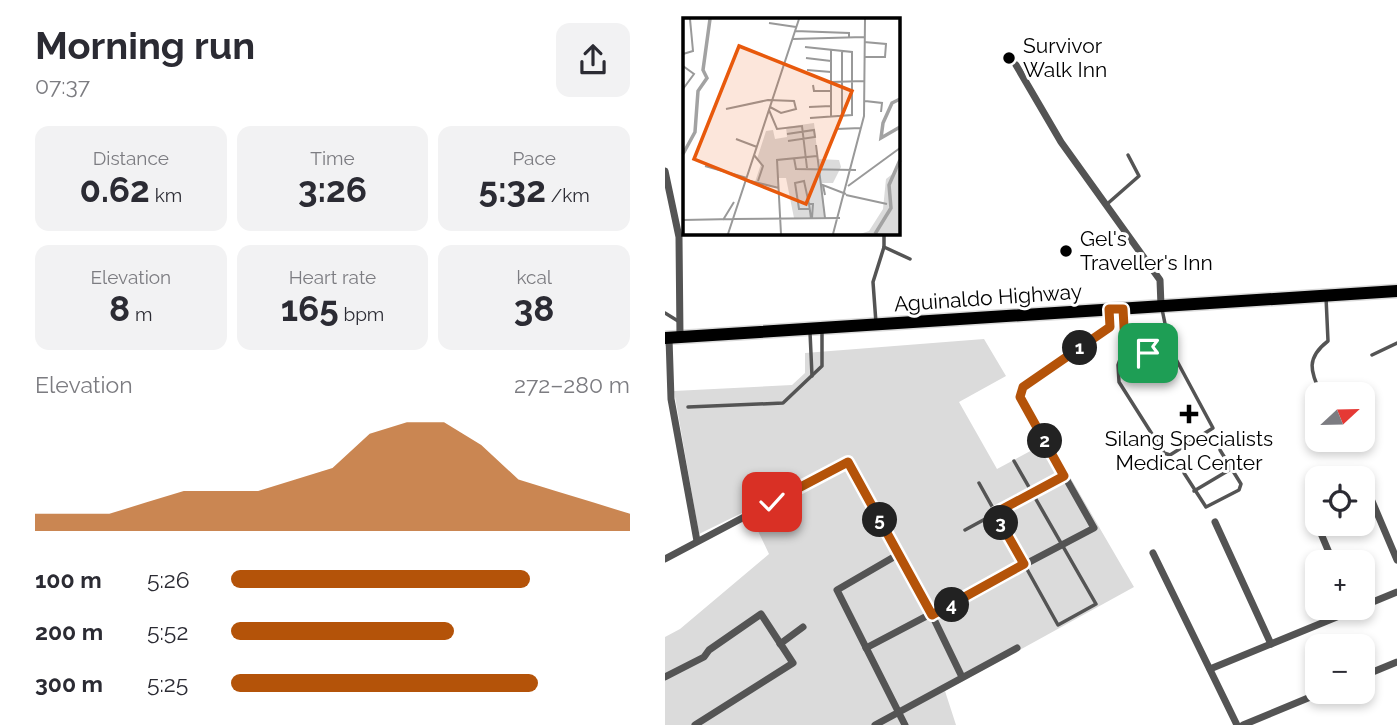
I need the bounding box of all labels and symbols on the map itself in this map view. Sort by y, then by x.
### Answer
inset map [683,18,899,234]
place label: Survivor Walk Inn [1023,33,1107,82]
marker: Survivor Walk Inn [1001,50,1017,66]
place label: Gel's Traveller's Inn [1080,226,1213,275]
marker: Gel's Traveller's Inn [1058,243,1074,259]
street label: Aguinaldo Highway [893,278,1083,317]
pin [1118,323,1178,383]
pin: 1 [1063,330,1097,366]
north arrow [1305,382,1375,452]
marker: Silang Specialists Medical Center [1179,404,1199,424]
pin: 2 [1027,424,1063,458]
place label: Silang Specialists Medical Center [1105,426,1273,475]
pin [742,472,802,532]
pin: 5 [863,503,897,538]
pin: 3 [983,505,1019,540]
pin: 4 [935,588,969,622]

